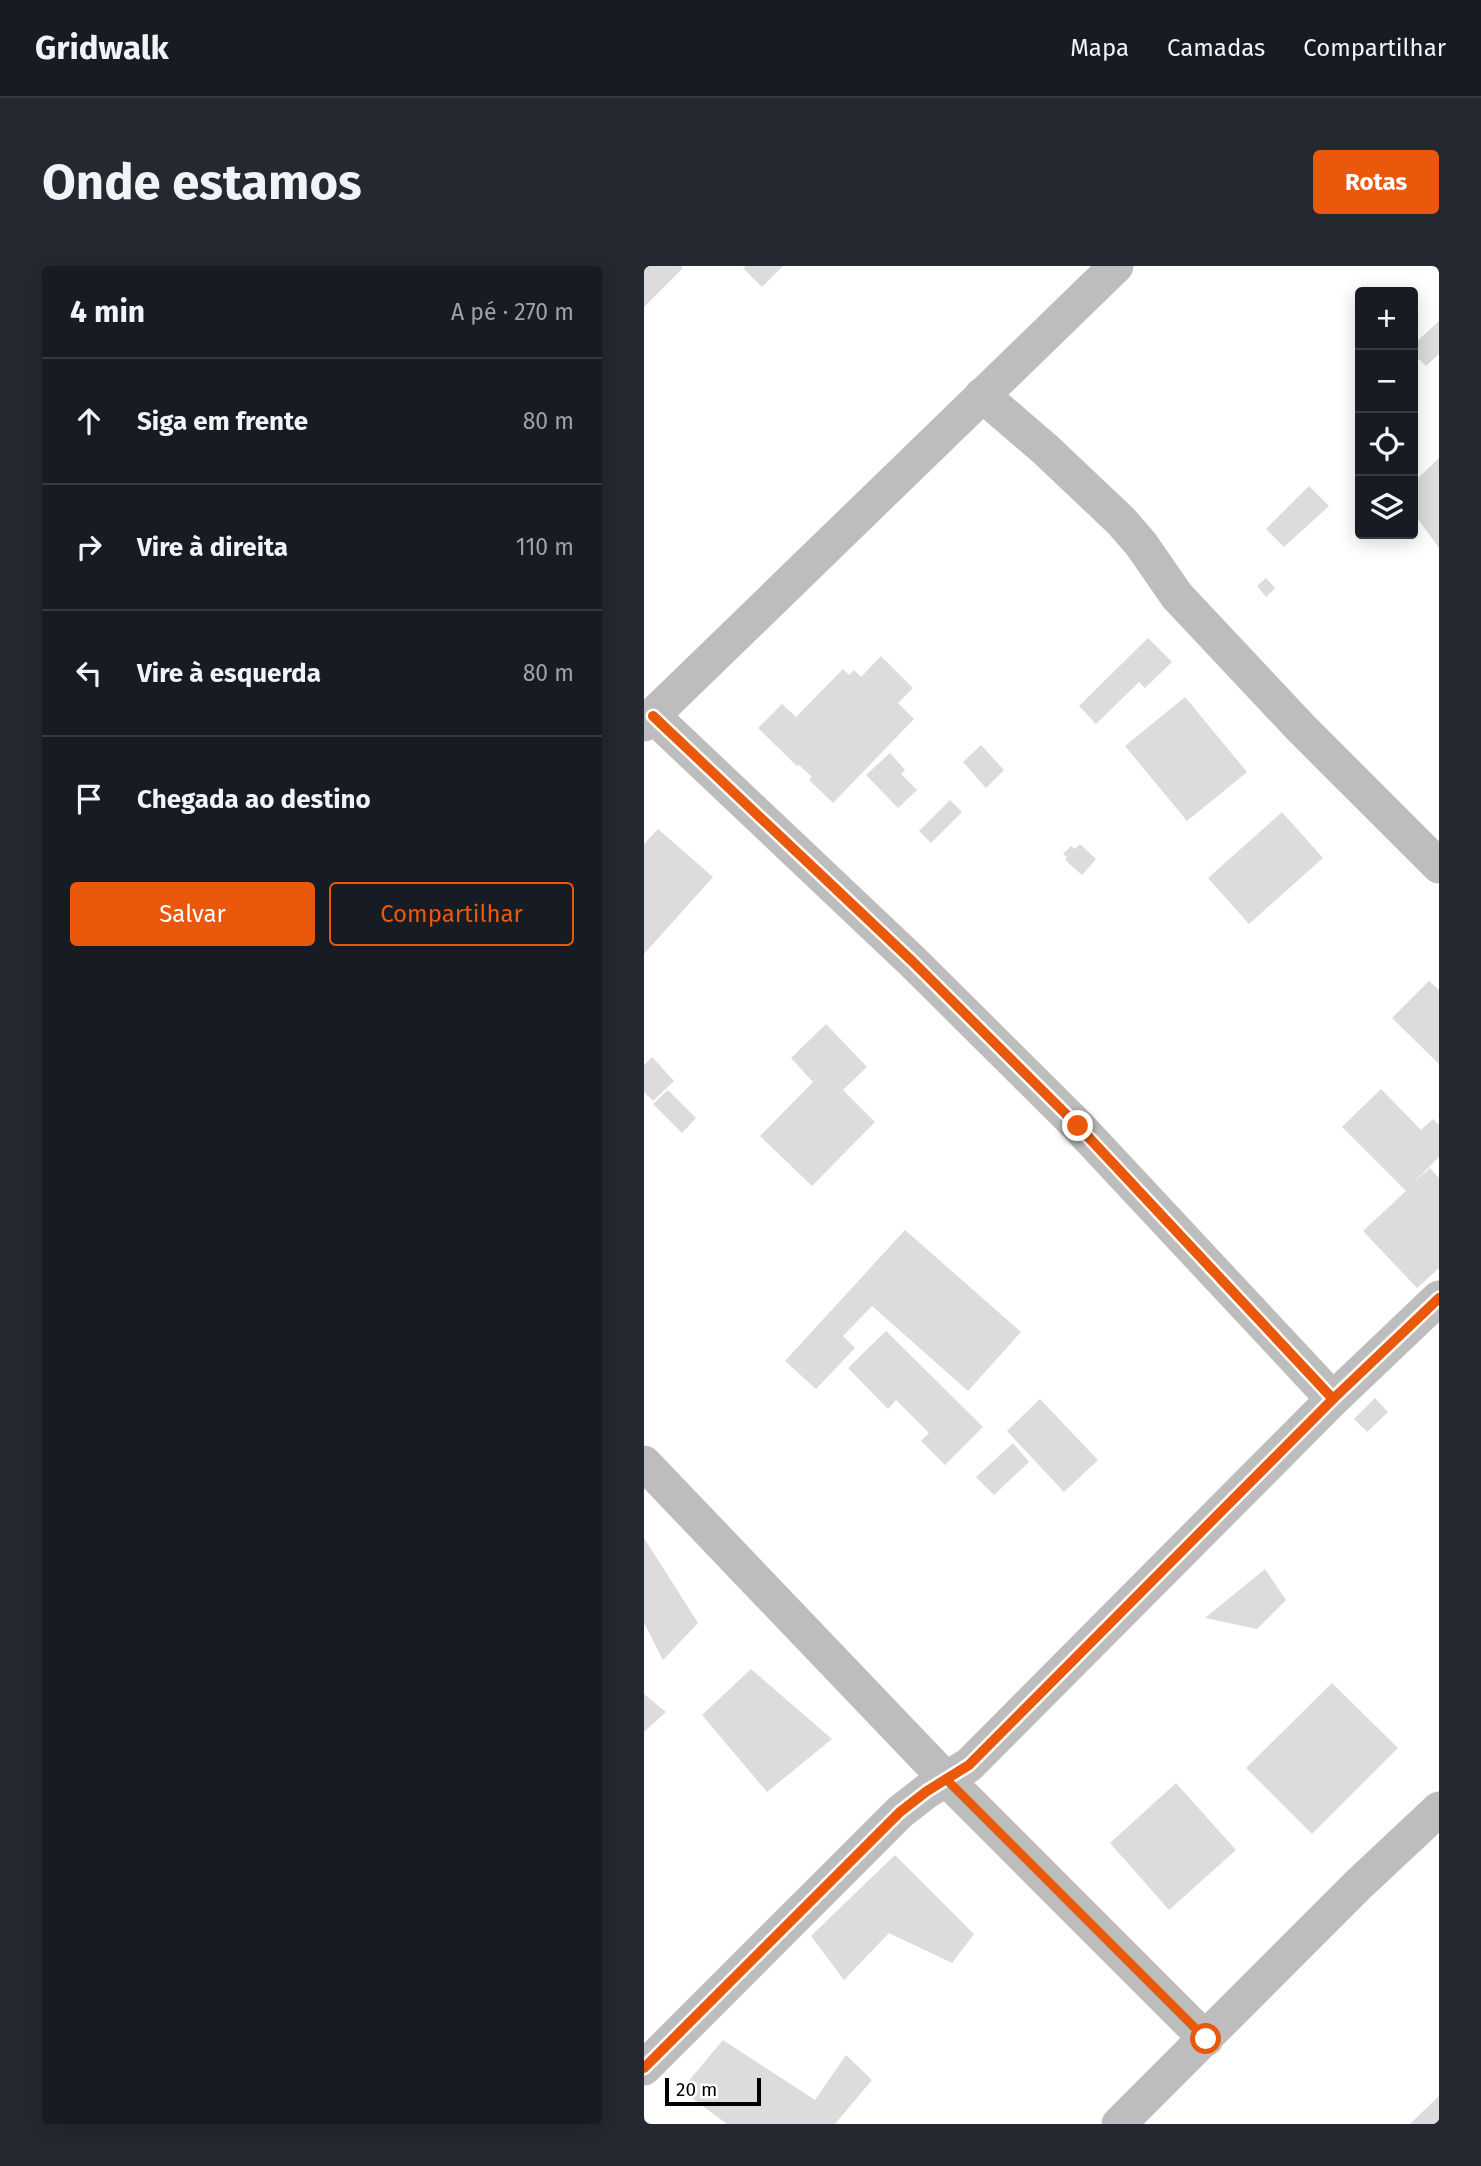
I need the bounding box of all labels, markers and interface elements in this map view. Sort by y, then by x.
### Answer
text: Gridwalk [35,28,169,68]
text: Mapa [1070,34,1129,62]
text: Camadas [1167,34,1265,62]
text: Compartilhar [1303,34,1446,62]
button: Rotas [1313,150,1439,214]
text: Onde estamos [42,153,362,212]
map controls [1355,287,1418,539]
button: + [1355,287,1418,350]
text: 4 min [70,294,145,330]
text: A pé · 270 m [451,298,574,326]
button: − [1355,350,1418,413]
icon: ahead [70,402,108,440]
text: Siga em frente [137,406,308,437]
text: 80 m [523,407,574,435]
button: locate [1355,413,1418,476]
button: layers [1355,476,1418,539]
icon: right [70,528,108,566]
text: Vire à direita [137,532,288,563]
text: 110 m [516,533,574,561]
icon: left [70,654,108,692]
text: Vire à esquerda [137,658,321,689]
text: 80 m [523,659,574,687]
icon: arrive [70,780,108,818]
text: Chegada ao destino [137,784,371,815]
button: Salvar [70,882,315,946]
button: Compartilhar [329,882,574,946]
route end [1062,1110,1093,1141]
route start [1190,2023,1221,2054]
scale bar [665,2075,761,2107]
text: 20 m [676,2078,717,2101]

